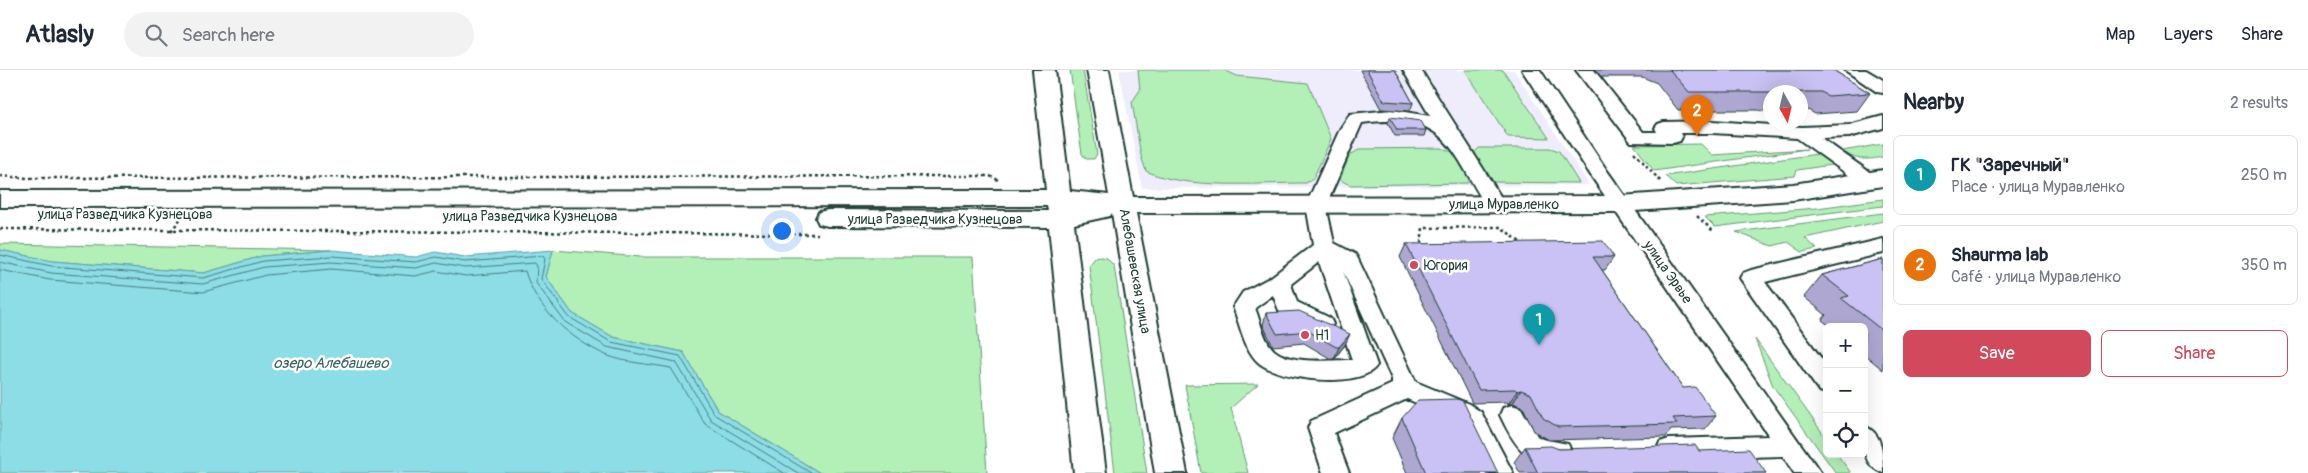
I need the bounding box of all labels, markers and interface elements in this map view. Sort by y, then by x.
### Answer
search box [124,12,474,57]
text: Atlasly [25,20,94,49]
icon: search [142,21,170,49]
text: Search here [182,23,275,47]
text: Map [2106,23,2135,46]
text: Layers [2163,23,2213,46]
text: Share [2241,23,2283,46]
north arrow [1763,85,1808,130]
text: Nearby [1903,89,1964,116]
text: 2 results [2230,93,2288,113]
pin: 2 [1681,95,1713,136]
text: ГК "Заречный" [1951,153,2070,177]
text: 1 [1917,165,1923,185]
text: 250 m [2241,165,2287,185]
text: Place · улица Муравленко [1951,177,2125,197]
street label: улица Муравленко [1448,196,1559,213]
street label: улица Разведчика Кузнецова [37,206,212,223]
street label: Алебашевская улица [1116,207,1154,335]
street label: улица Разведчика Кузнецова [442,208,617,225]
street label: улица Разведчика Кузнецова [847,211,1022,228]
your location [769,218,795,244]
street label: улица Эрвье [1639,236,1696,307]
text: Shaurma lab [1951,243,2048,267]
text: 2 [1916,255,1924,275]
text: 350 m [2241,255,2287,275]
place label: Югория [1424,257,1468,274]
marker: Югория [1408,259,1420,271]
text: Café · улица Муравленко [1951,267,2121,287]
pin: 1 [1523,304,1555,345]
map controls [1823,323,1868,458]
button: + [1823,323,1868,368]
place label: Н1 [1315,327,1329,344]
marker: Н1 [1299,329,1311,341]
button: Save [1903,330,2091,377]
button: Share [2101,330,2288,377]
water label: озеро Алебашево [273,354,390,373]
button: − [1823,368,1868,413]
button: locate [1823,413,1868,458]

